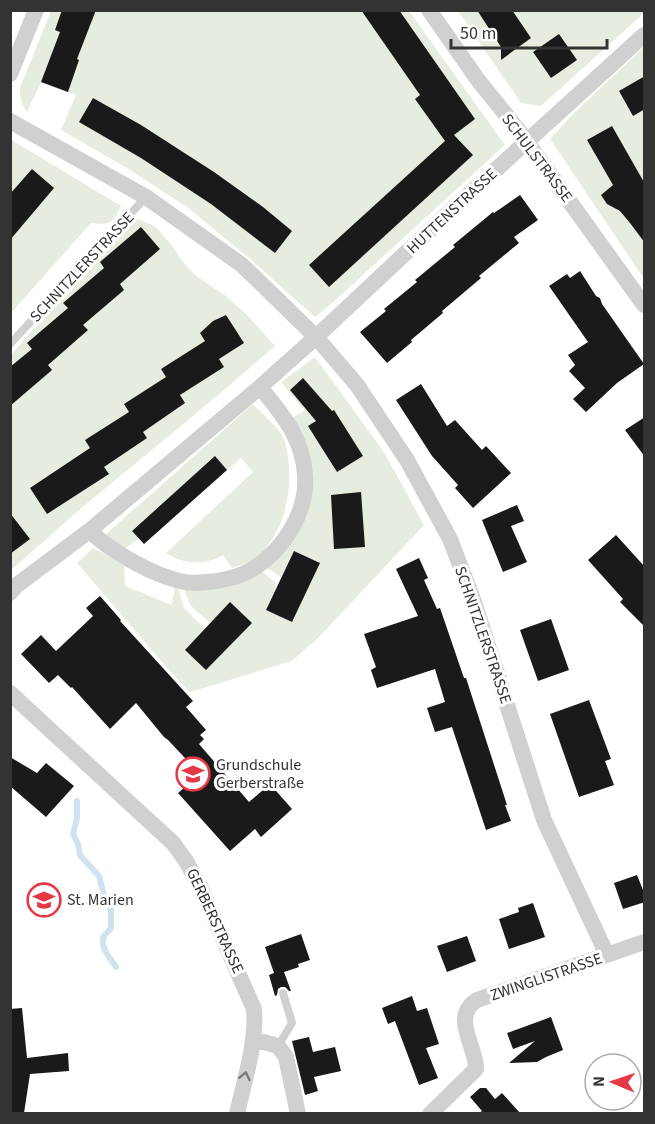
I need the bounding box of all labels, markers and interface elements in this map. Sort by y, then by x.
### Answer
scale bar [451,12,607,50]
text: 50 m [460,21,496,46]
street label: SCHULSTRASSE [496,109,578,207]
street label: HUTTENSTRASSE [402,163,502,259]
street label: SCHNITZLERSTRASSE [25,207,139,327]
street label: SCHNITZLERSTRASSE [449,563,517,707]
place label: Grundschule Gerberstraße [216,754,304,794]
school or university icon: Grundschule Gerberstraße [175,756,211,792]
street label: GERBERSTRASSE [181,865,249,977]
school or university icon: St. Marien [26,882,62,918]
place label: St. Marien [67,889,134,911]
street label: ZWINGLISTRASSE [487,947,605,1007]
north arrow [583,1052,643,1112]
one-way arrow [238,1072,251,1082]
text: N [588,1076,610,1087]

